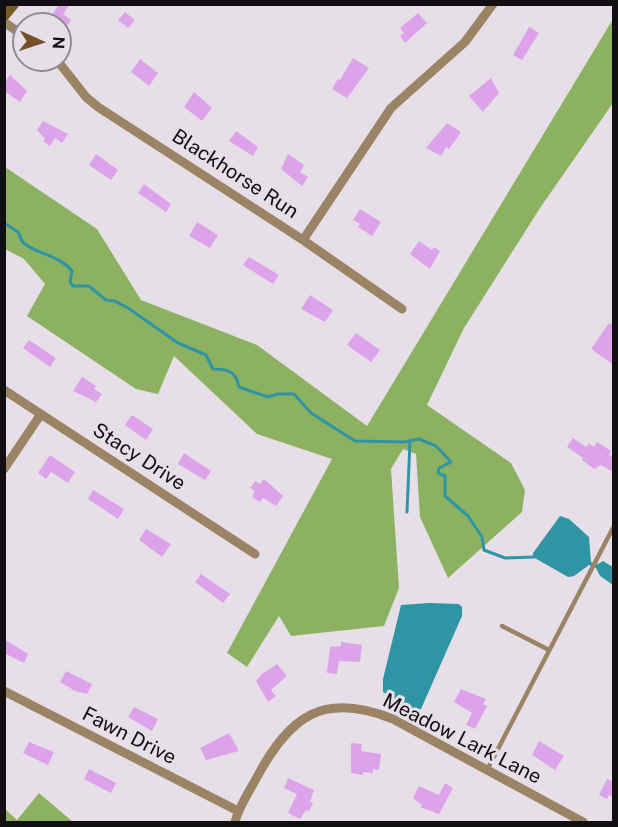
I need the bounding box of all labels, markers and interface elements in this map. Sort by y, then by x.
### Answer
north arrow [12,12,72,72]
text: N [49,36,68,50]
street label: Blackhorse Run [167,124,303,224]
street label: Stacy Drive [88,418,190,496]
street label: Meadow Lark Lane [379,689,545,789]
street label: Fawn Drive [78,702,180,770]

